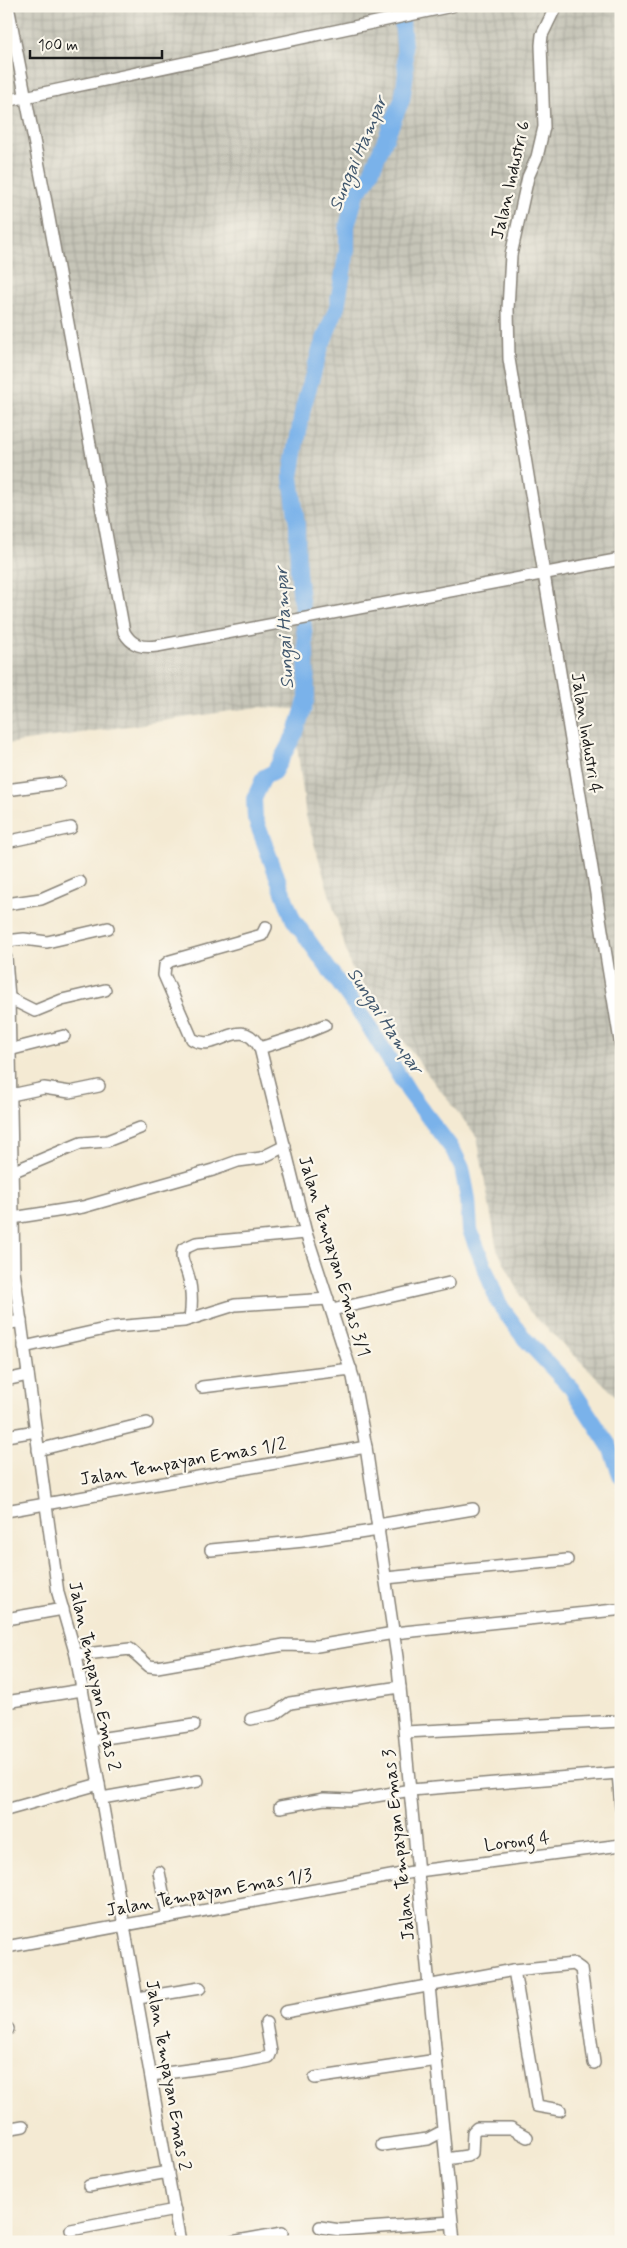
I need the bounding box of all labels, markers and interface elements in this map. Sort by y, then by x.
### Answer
scale bar [30,28,162,60]
text: 100 m [38,36,78,56]
water label: Sungai Hampar [323,90,396,216]
street label: Jalan Industri 6 [486,119,536,242]
water label: Sungai Hampar [269,564,302,690]
street label: Jalan Industri 4 [565,671,607,795]
water label: Sungai Hampar [339,963,430,1082]
street label: Jalan Tempayan Emas 3/1 [292,1153,376,1359]
street label: Jalan Tempayan Emas 1/2 [78,1432,288,1492]
street label: Jalan Tempayan Emas 2 [62,1579,126,1773]
street label: Jalan Tempayan Emas 3 [377,1748,421,1942]
street label: Lorong 4 [483,1826,552,1860]
street label: Jalan Tempayan Emas 1/3 [104,1863,314,1923]
street label: Jalan Tempayan Emas 2 [139,1978,197,2173]

